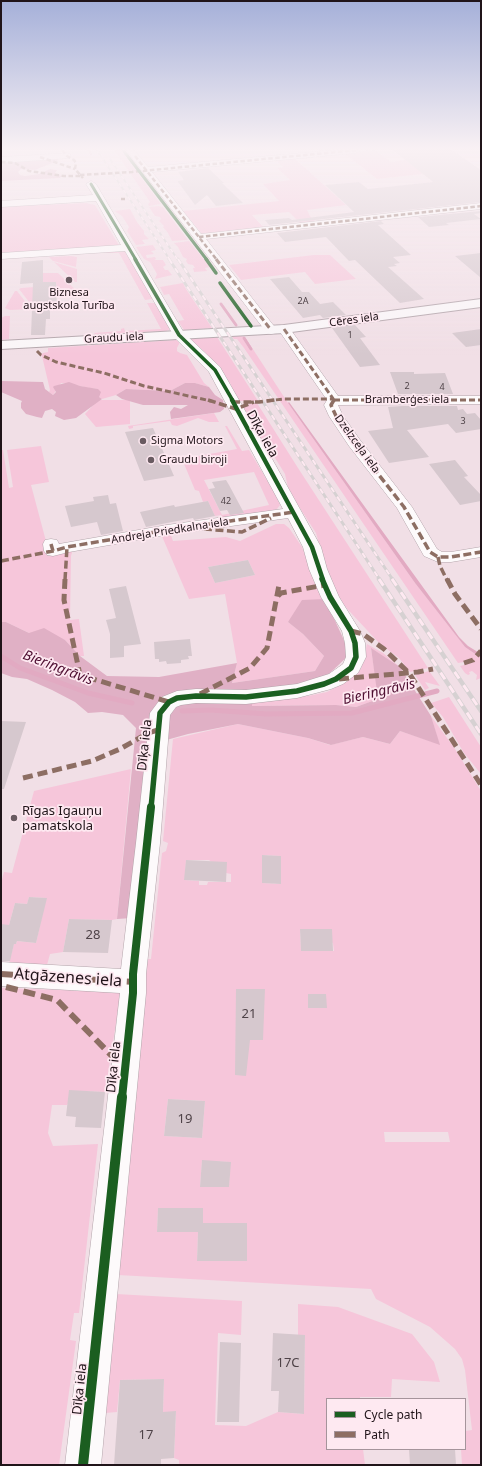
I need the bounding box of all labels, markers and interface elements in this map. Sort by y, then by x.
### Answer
marker: Biznesa augstskola Turība [64,275,74,285]
place label: Biznesa augstskola Turība [23,286,115,312]
house number: 2A [298,296,308,306]
street label: Cēres iela [328,310,380,330]
street label: Graudu iela [84,330,144,346]
house number: 1 [347,330,353,340]
house number: 2 [404,381,410,391]
house number: 4 [439,382,445,392]
street label: Bramberģes iela [365,393,449,407]
street label: Dīķa iela [243,408,281,460]
street label: Dzelzceļa iela [331,412,383,476]
house number: 3 [460,416,466,426]
place label: Sigma Motors [151,434,223,448]
marker: Sigma Motors [138,436,148,446]
place label: Graudu biroji [159,453,227,467]
marker: Graudu biroji [146,455,156,465]
house number: 42 [221,496,231,506]
street label: Andreja Priedkalna iela [110,515,230,547]
water label: Bieriņgrāvis [21,647,95,689]
water label: Bieriņgrāvis [341,676,417,708]
street label: Dīķa iela [135,718,155,772]
place label: Rīgas Igauņu pamatskola [22,803,102,834]
marker: Rīgas Igauņu pamatskola [9,813,19,823]
house number: 28 [86,927,100,943]
street label: Atgāzenes iela [13,965,123,991]
house number: 21 [242,1006,256,1022]
street label: Dīķa iela [104,1040,124,1094]
house number: 19 [178,1111,192,1127]
house number: 17C [276,1355,300,1371]
street label: Dīķa iela [70,1362,90,1416]
legend [326,1398,466,1450]
text: Cycle path [364,1406,422,1423]
text: Path [364,1426,390,1443]
house number: 17 [139,1427,153,1443]

